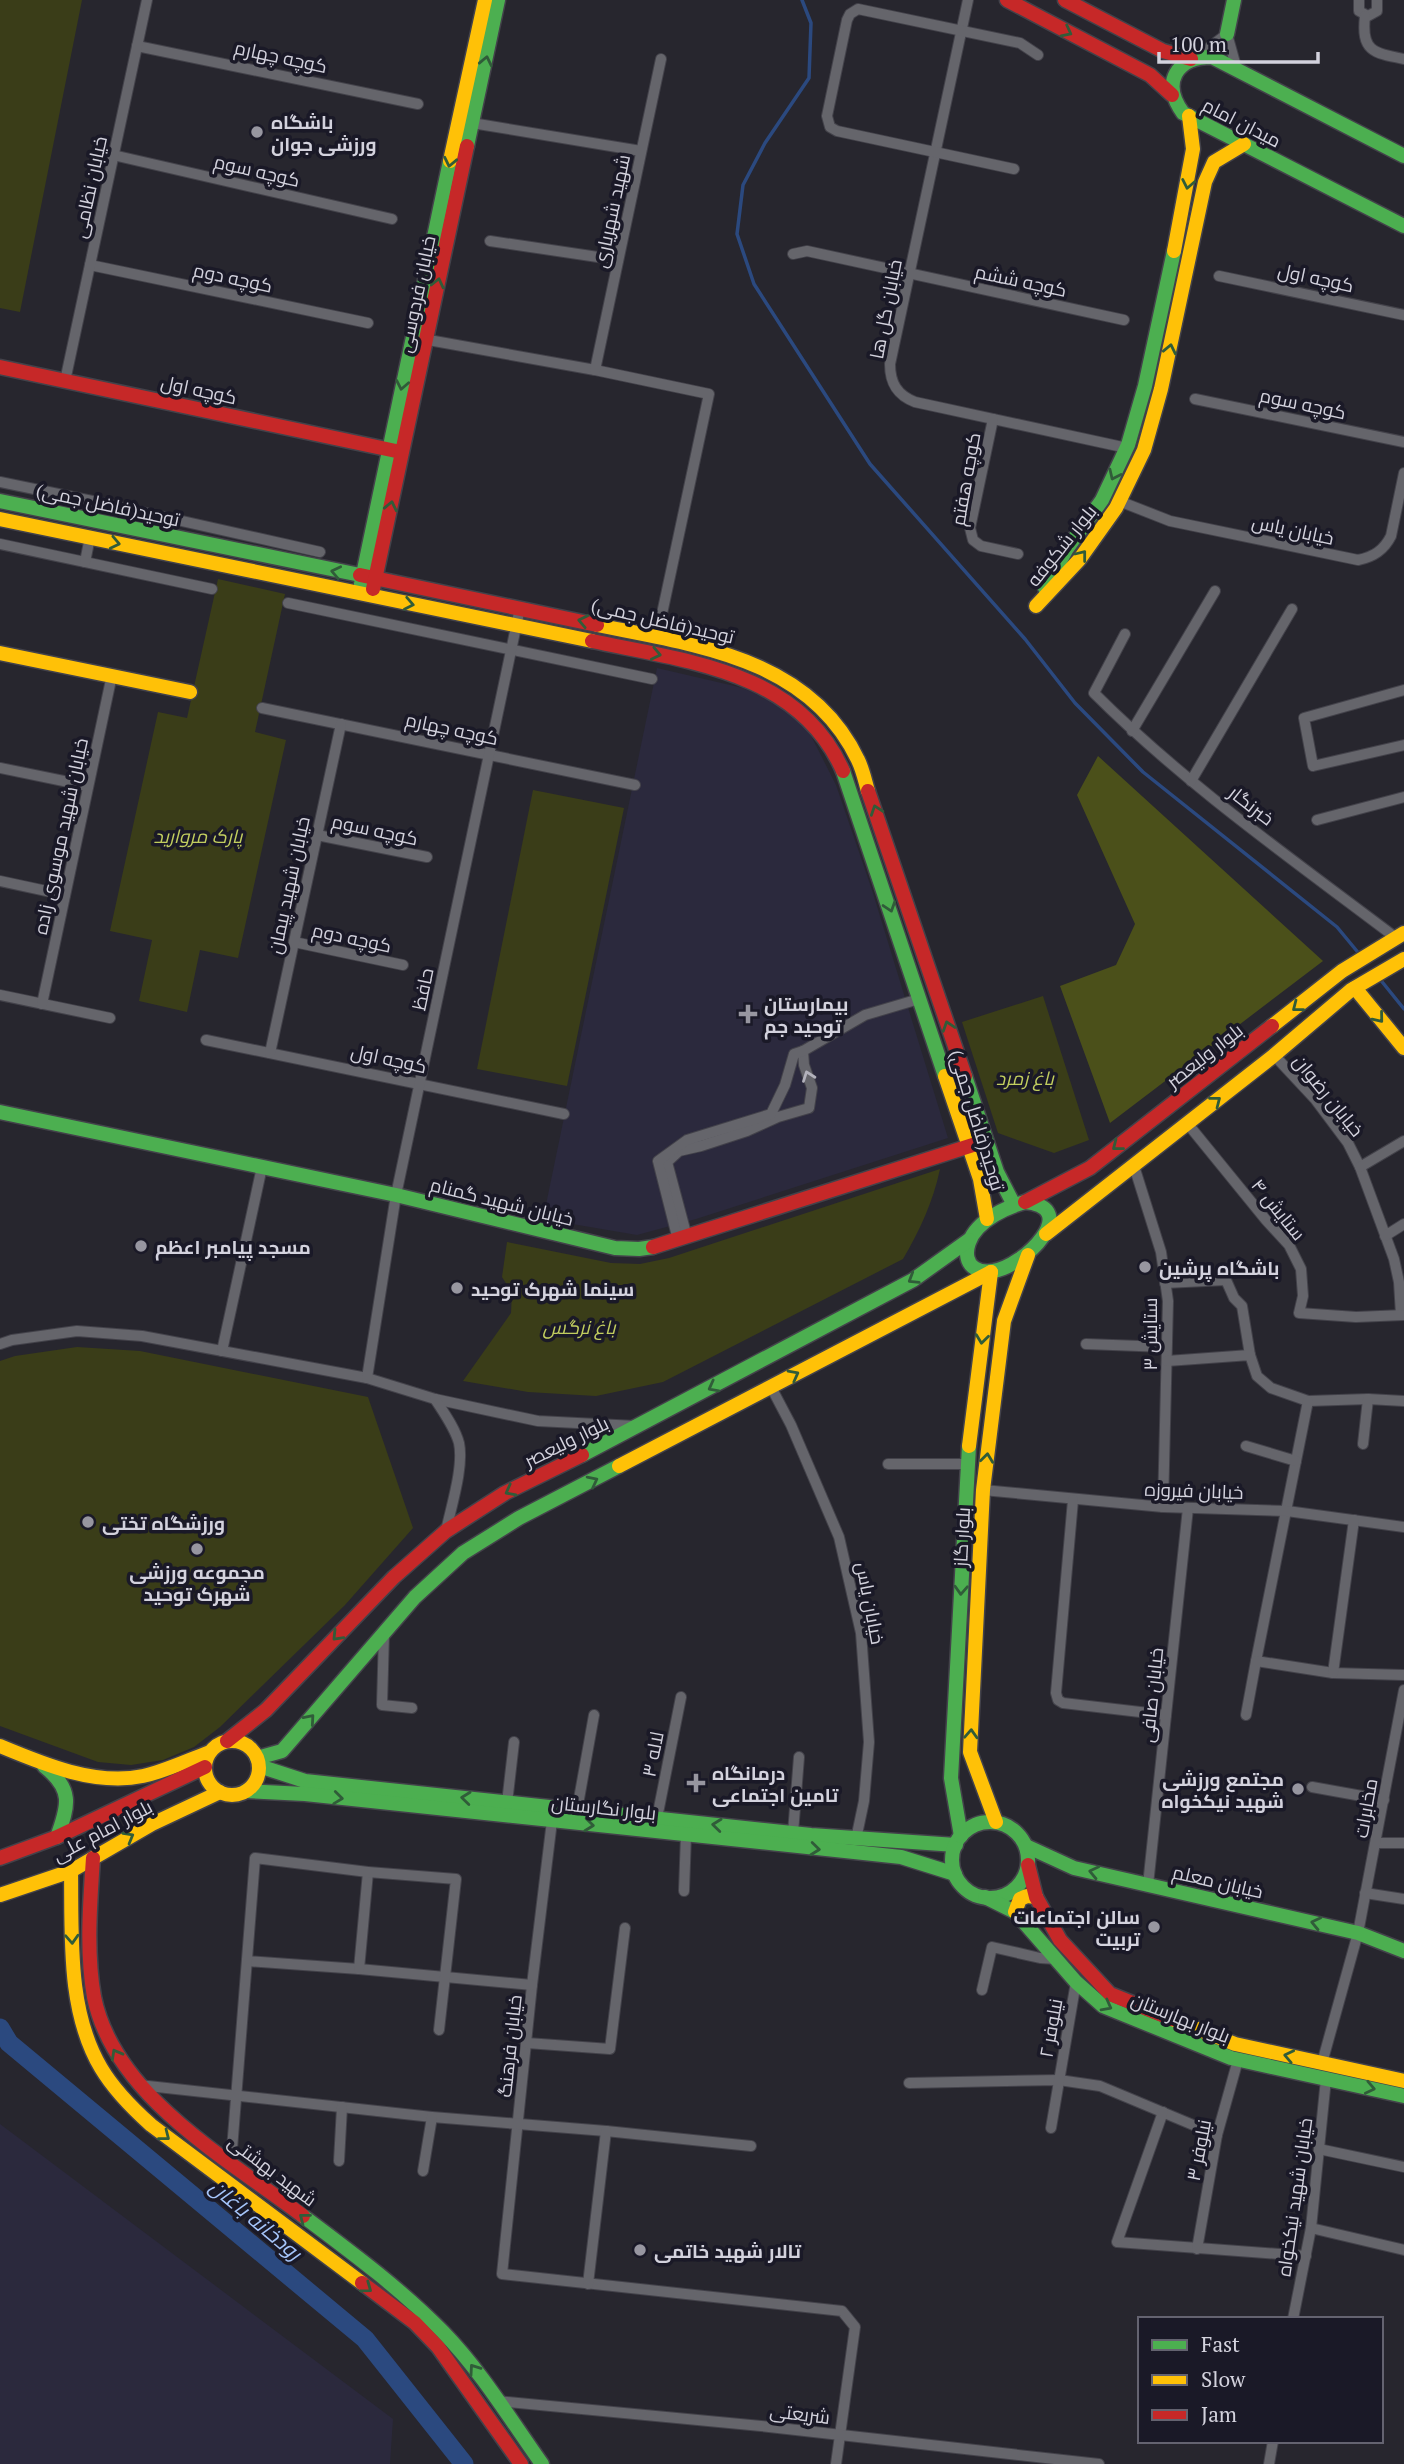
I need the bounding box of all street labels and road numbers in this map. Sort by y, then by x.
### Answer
street label: کوچه چهارم [232,34,330,80]
street label: میدان امام [1197,92,1286,154]
street label: خیابان نظامی [66,134,112,240]
street label: کوچه سوم [211,148,302,194]
street label: شهید شهریاری [587,152,635,270]
street label: خیابان فردوسی [391,233,441,355]
street label: کوچه دوم [191,256,275,300]
street label: خیابان گل ها [863,257,907,361]
street label: کوچه اول [1275,257,1356,298]
street label: کوچه ششم [972,258,1069,304]
street label: کوچه اول [158,369,239,410]
street label: کوچه سوم [1257,382,1348,426]
street label: کوچه هفتم [944,430,987,528]
street label: توحید(فاضل جمی) [34,477,182,531]
street label: بلوار شکوفه [1020,499,1102,591]
street label: خیابان یاس [1250,508,1336,550]
street label: توحید(فاضل جمی) [589,591,737,649]
street label: کوچه چهارم [403,706,501,752]
street label: خیابان شهید موسوی زاده [27,735,93,937]
street label: خبرنگار [1223,779,1280,831]
street label: کوچه سوم [329,808,420,852]
street label: خیابان شهید پیمان [261,814,316,956]
street label: کوچه دوم [310,916,394,960]
street label: حافظ [405,965,439,1013]
street label: بلوار ولیعصر [1160,1017,1248,1094]
street label: کوچه اول [348,1038,429,1079]
street label: توحید(فاضل جمی) [945,1046,1011,1194]
street label: خیابان رضوان [1288,1049,1370,1141]
street label: خیابان شهید گمنام [427,1171,576,1233]
street label: ستایش ۴ [1246,1173,1312,1245]
street label: ستایش ۳ [1137,1297,1162,1371]
street label: بلوار ولیعصر [519,1410,612,1473]
street label: خیابان فیروزه [1144,1476,1244,1504]
street label: بلوار گاز [947,1506,975,1569]
street label: خیابان یاس [851,1560,891,1646]
street label: خیابان صافی [1134,1646,1168,1744]
street label: لاله ۳ [635,1729,669,1779]
street label: مخابرات [1347,1776,1383,1840]
street label: بلوار نگارستان [550,1789,658,1825]
street label: بلوار امام علی [48,1793,157,1869]
street label: خیابان معلم [1170,1858,1266,1906]
street label: بلوار بهارستان [1128,1986,1234,2048]
street label: خیابان فرهنگ [491,1993,527,2099]
street label: نیلوفر ۲ [1033,1997,1067,2059]
street label: خیابان شهید نیکخواه [1270,2116,1318,2278]
street label: نیلوفر ۳ [1180,2117,1216,2183]
street label: شهید بهشتی [224,2128,322,2212]
street label: شریعتی [768,2397,832,2429]

